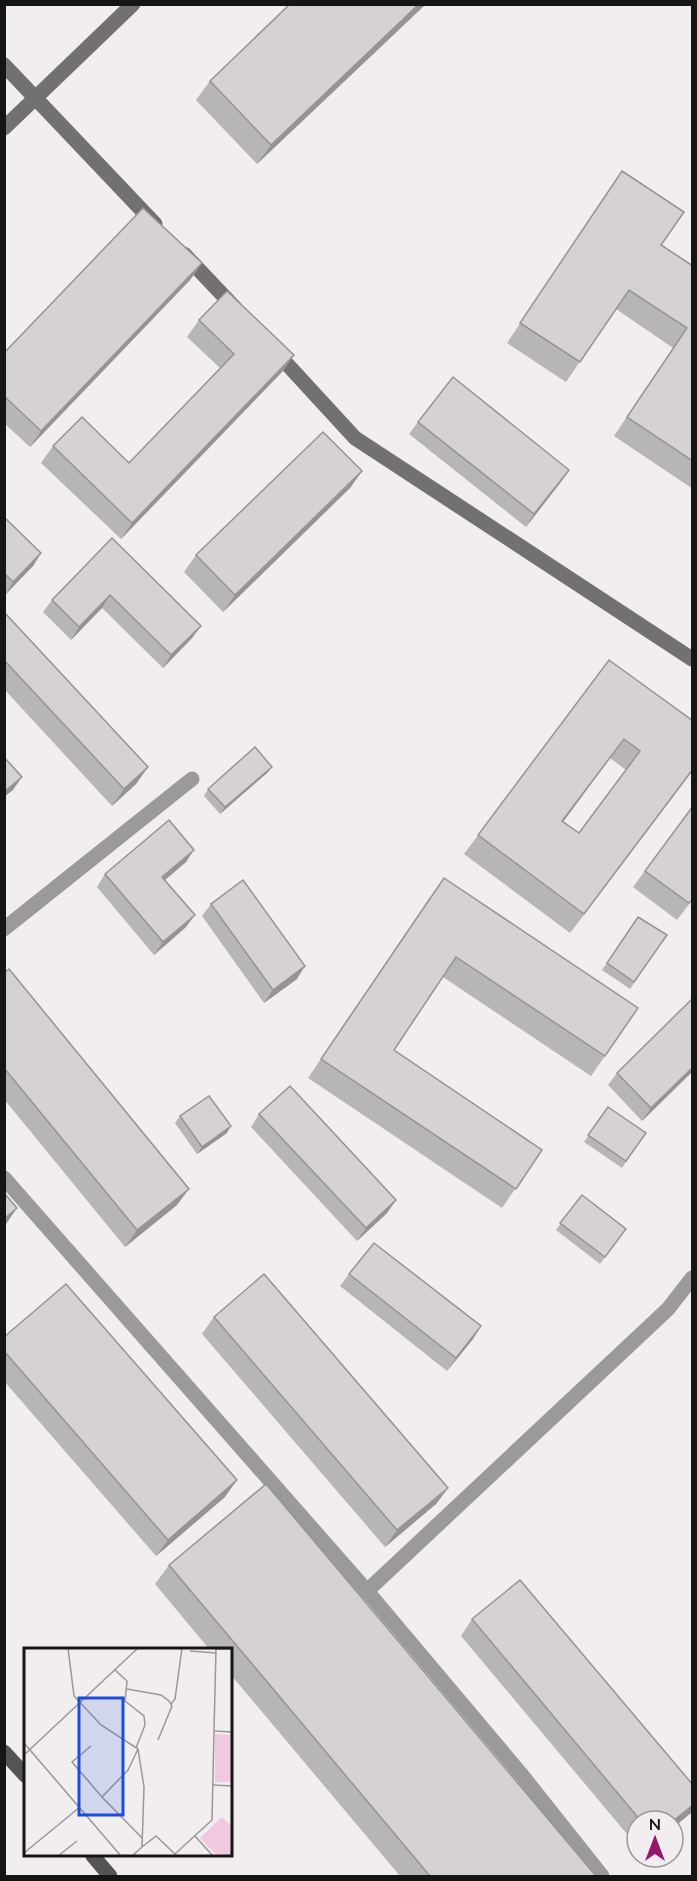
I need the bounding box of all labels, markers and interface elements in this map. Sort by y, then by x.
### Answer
inset map [24,1648,232,1857]
north arrow [625,1809,685,1869]
text: N [649,1814,661,1833]

